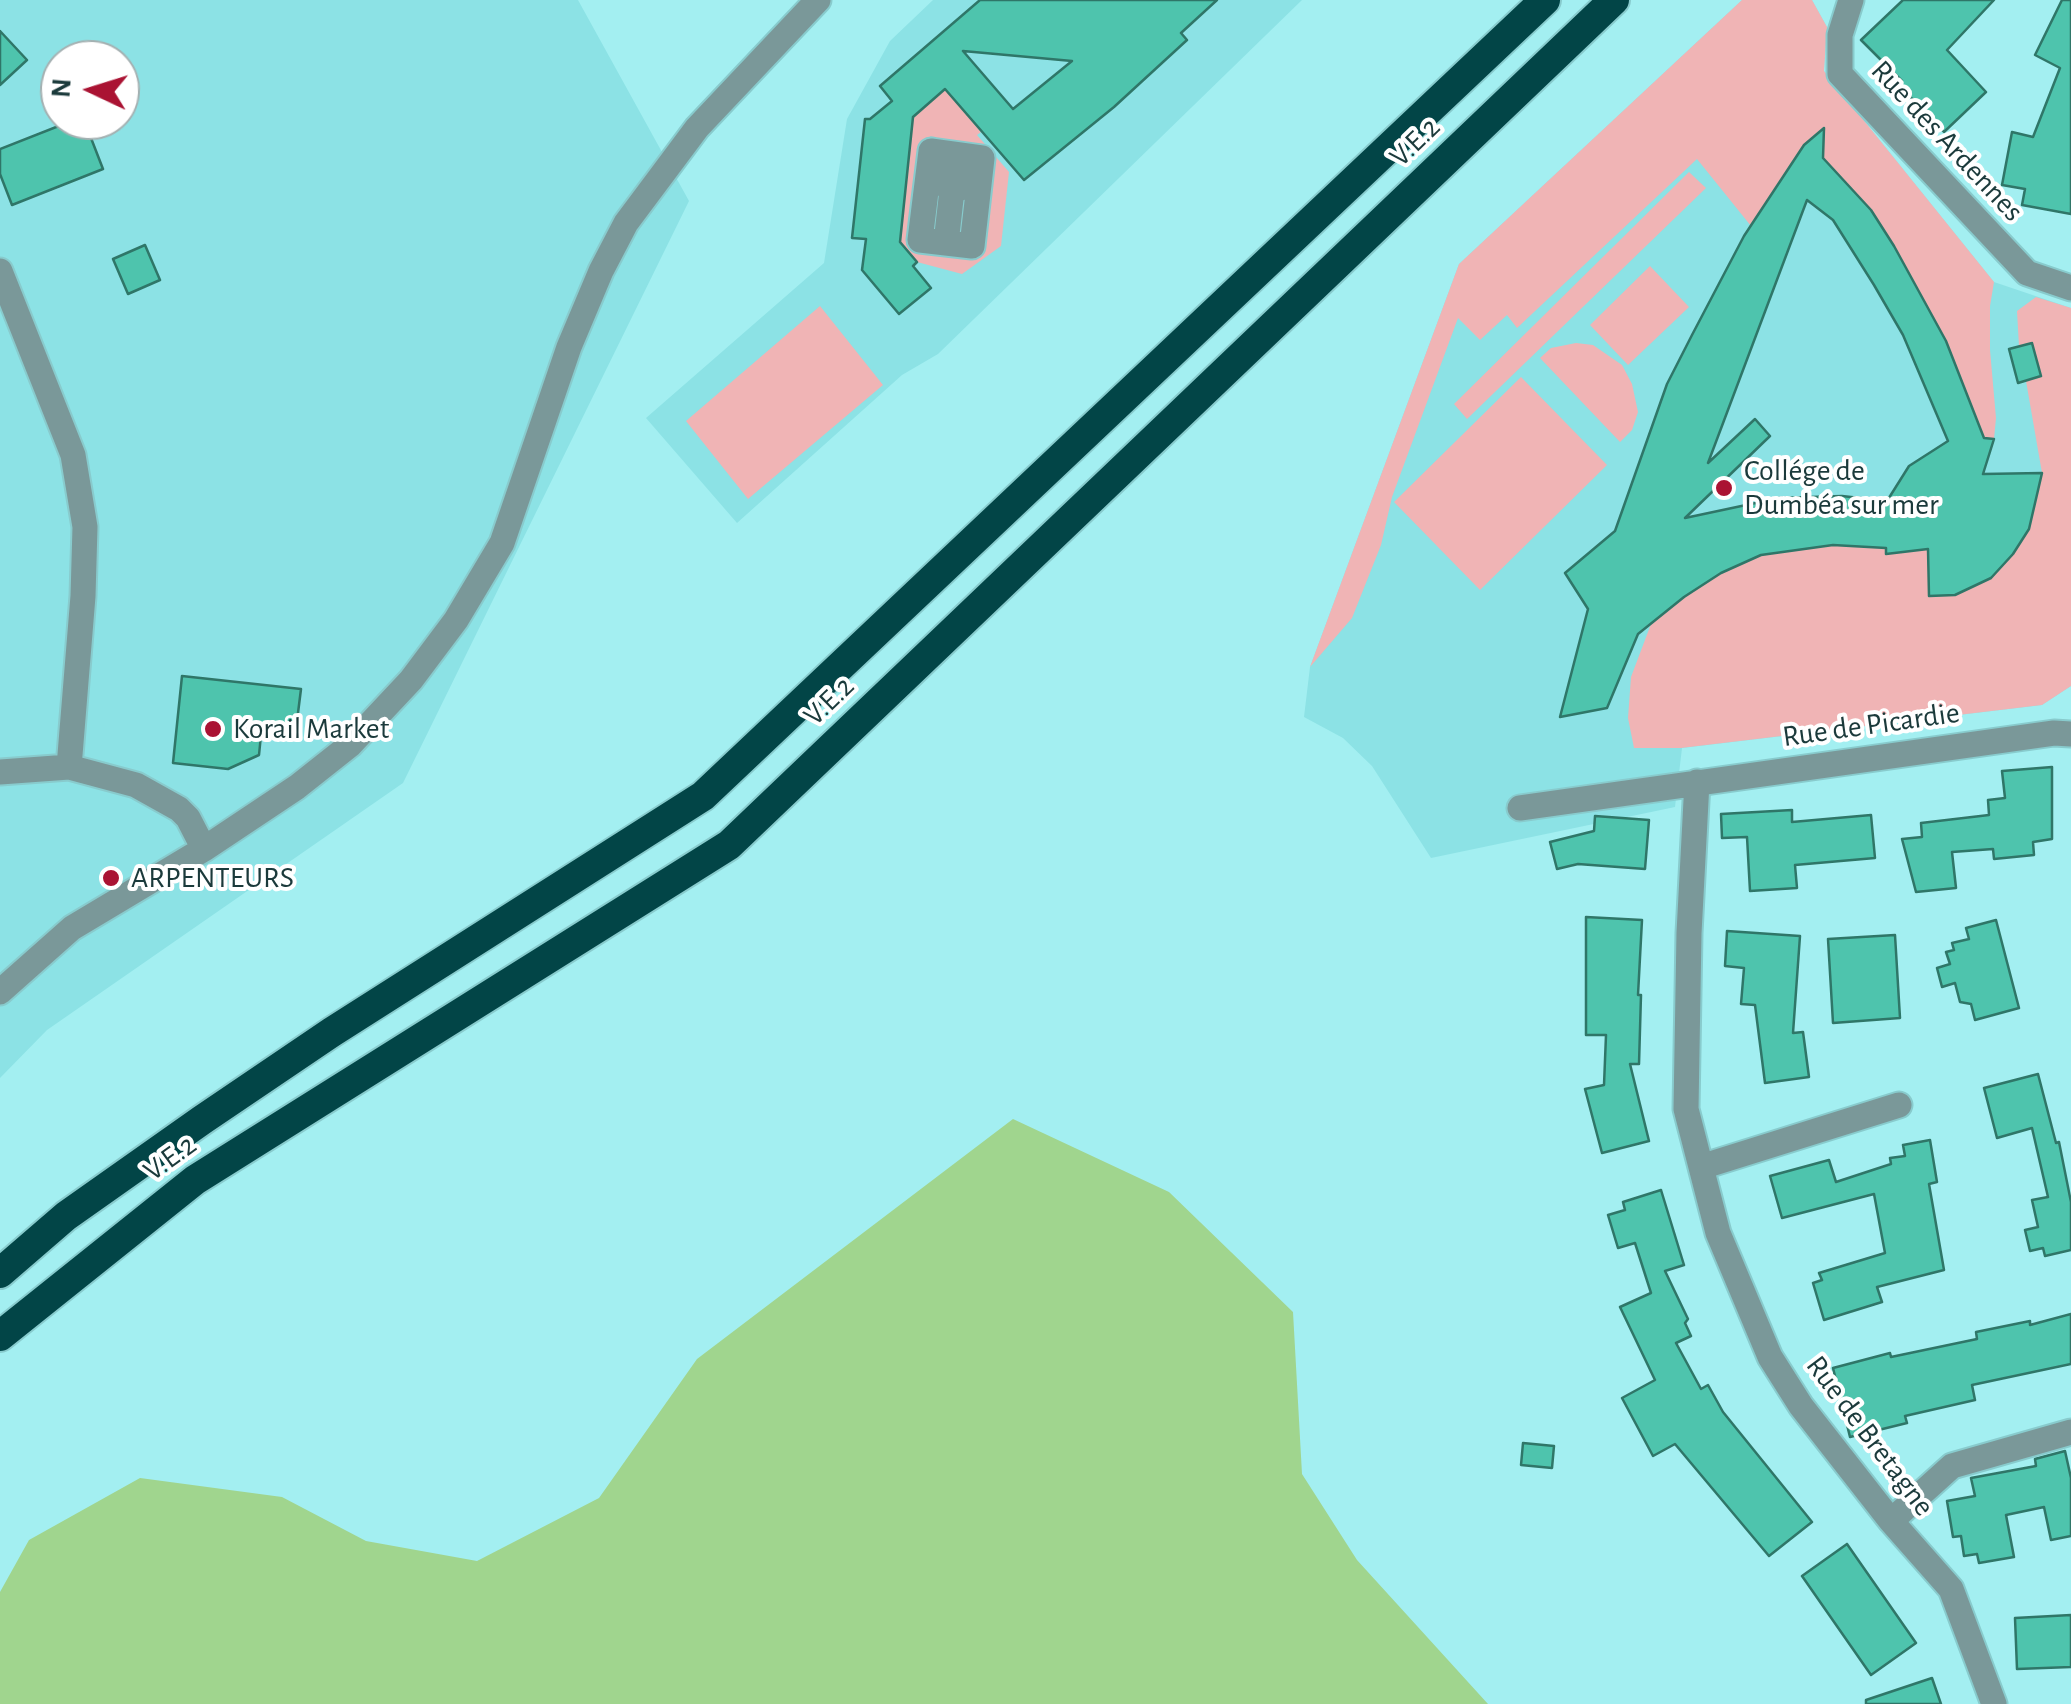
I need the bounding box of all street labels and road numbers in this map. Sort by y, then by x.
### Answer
street label: Rue des Ardennes [1863,53,2031,229]
street label: V.E.2 [1382,110,1448,174]
street label: V.E.2 [796,669,862,733]
street label: Rue de Picardie [1780,695,1962,755]
street label: V.E.2 [137,1127,203,1189]
street label: Rue de Bretagne [1798,1349,1942,1523]

